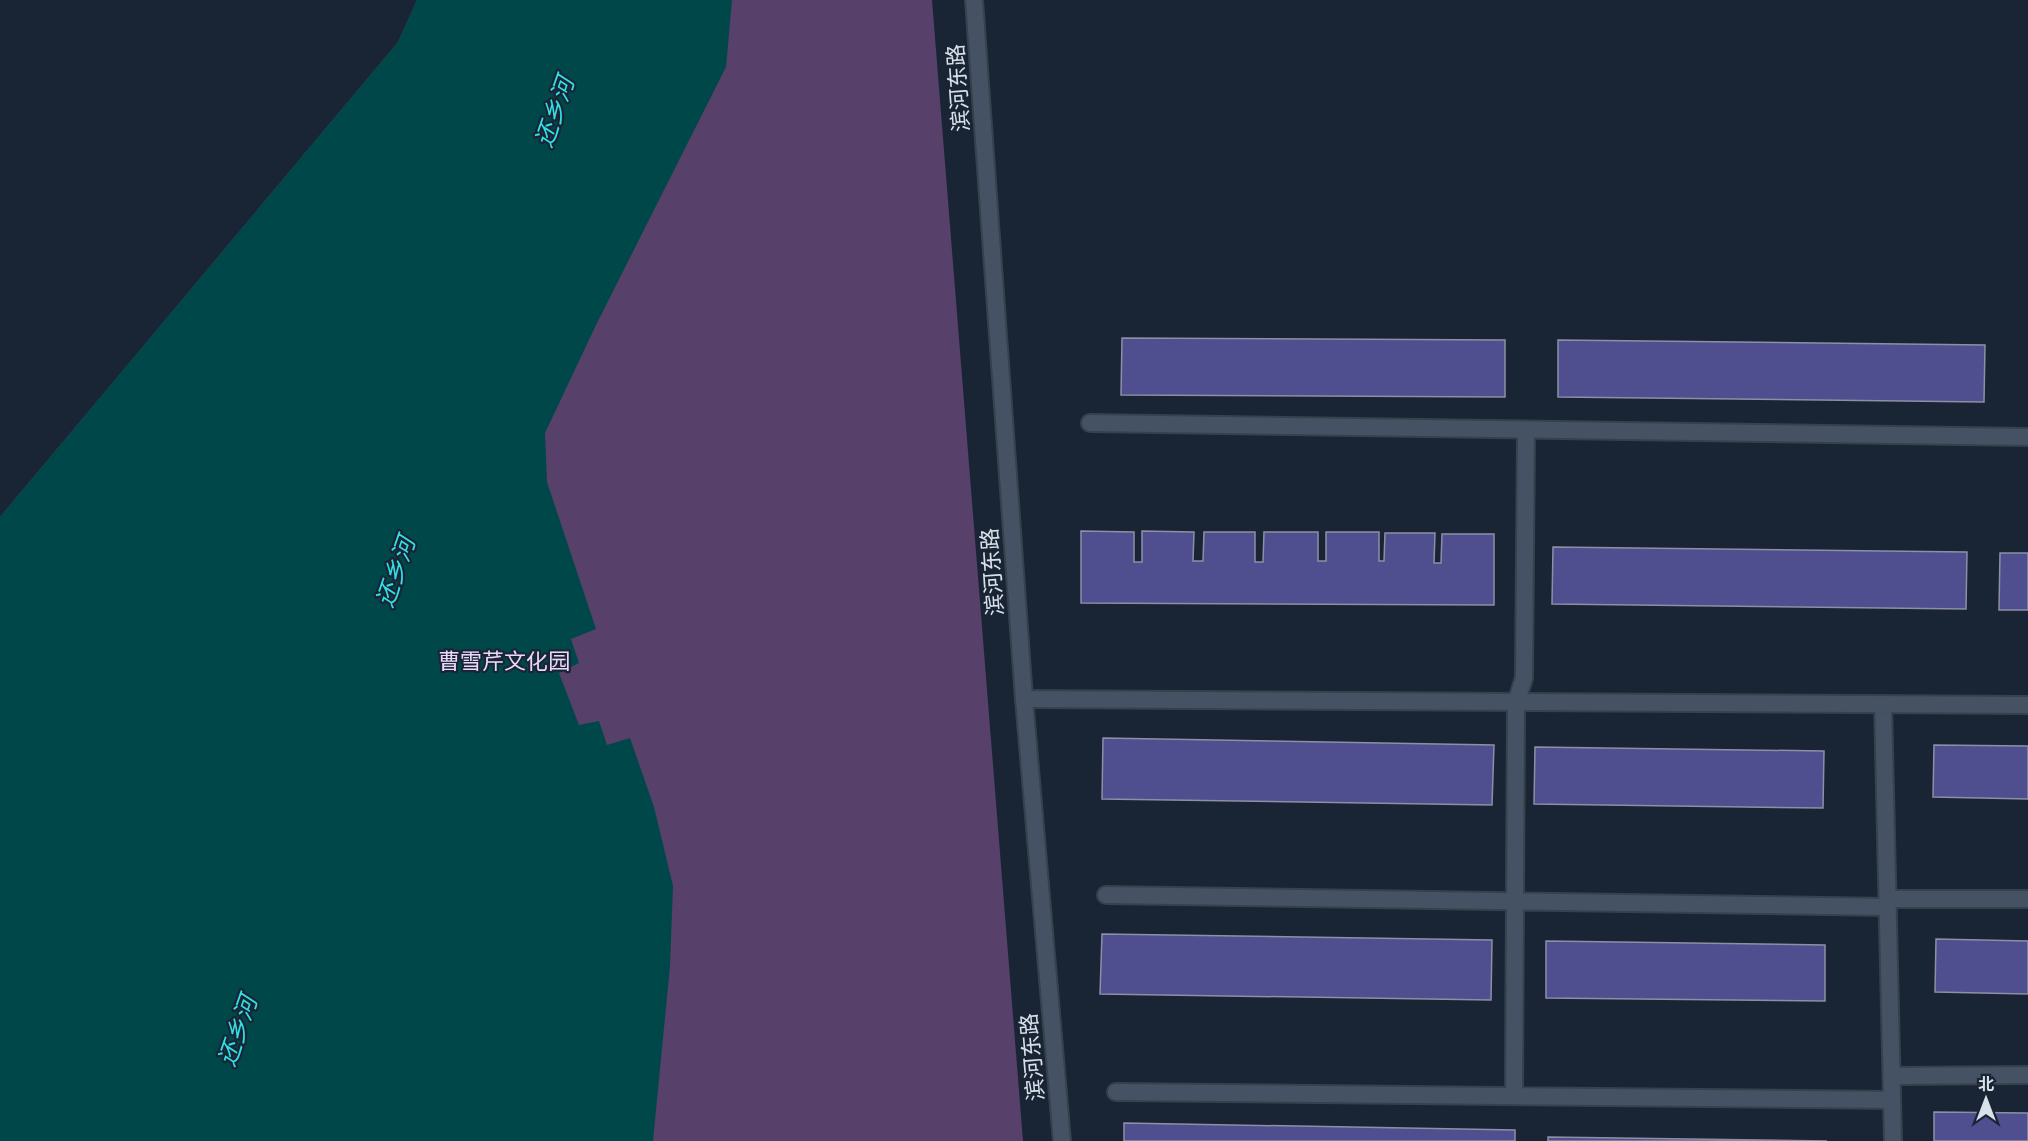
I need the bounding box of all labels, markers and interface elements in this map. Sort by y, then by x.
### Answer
street label: 滨河东路 [944,43,973,133]
water label: 还乡河 [531,70,580,150]
street label: 滨河东路 [978,527,1007,617]
water label: 还乡河 [372,530,421,610]
park label: 曹雪芹文化园 [438,650,570,673]
water label: 还乡河 [214,989,263,1069]
street label: 滨河东路 [1017,1012,1048,1102]
north arrow [1956,1069,2016,1129]
text: 北 [1978,1076,1994,1093]

